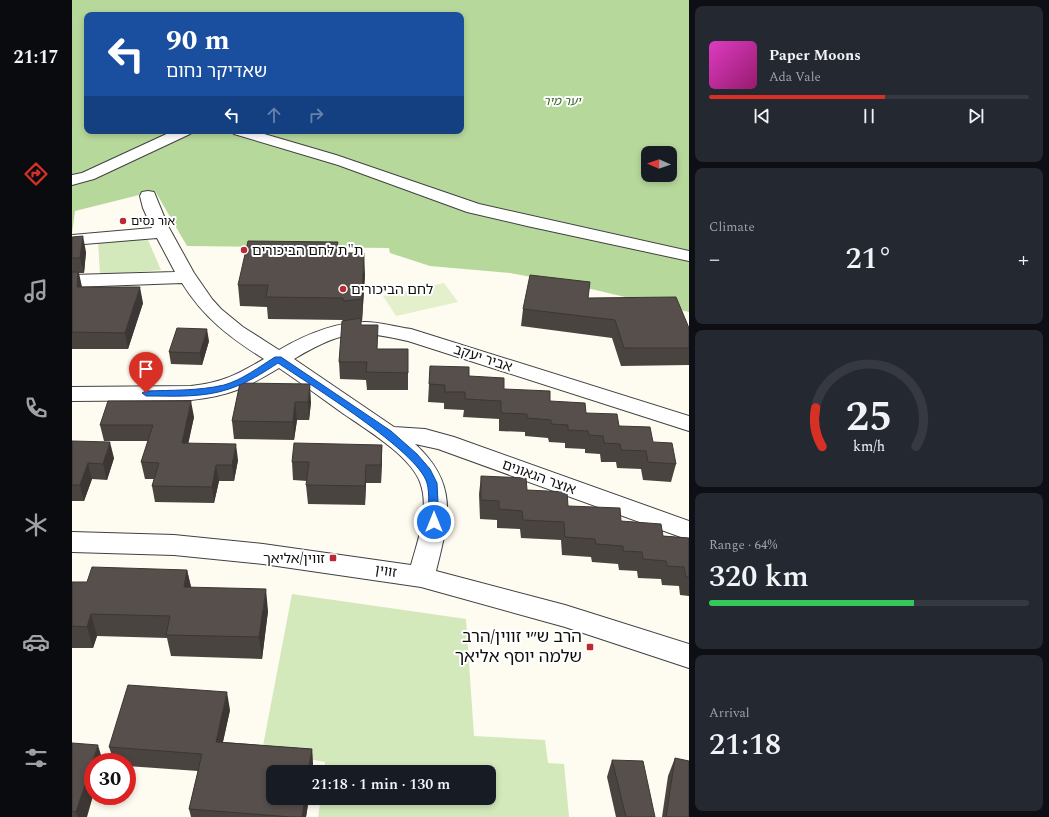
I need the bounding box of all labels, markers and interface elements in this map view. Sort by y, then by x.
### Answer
text: 90 m [166,19,230,62]
icon: left [100,28,152,80]
text: 21:17 [13,44,59,71]
text: Paper Moons [769,44,861,67]
text: שאדיקר נחום [166,58,267,85]
text: Ada Vale [769,67,821,87]
park label: יער מיר [543,92,582,111]
icon: left [221,104,243,126]
icon: ahead [263,104,285,126]
icon: right [305,104,327,126]
icon: previous [751,105,773,127]
icon: pause [858,105,880,127]
icon: next [965,105,987,127]
north arrow [641,146,677,182]
map controls [641,146,677,182]
icon: directions [22,160,50,188]
place label: אור נסים [131,212,175,231]
marker: אור נסים [118,216,128,226]
text: Climate [709,217,755,237]
text: 21° [845,236,893,282]
place label: ת"ת לחם הביכורים [252,240,363,261]
text: − [709,243,720,276]
text: + [1018,243,1029,276]
marker: ת"ת לחם הביכורים [239,245,249,255]
icon: music [22,277,50,305]
place label: לחם הביכורים [351,279,433,300]
marker: לחם הביכורים [338,284,348,294]
street label: אביר יעקב [451,339,515,377]
pin [129,352,163,393]
icon: arrive [135,358,157,380]
text: 25 [846,385,892,448]
icon: phone [22,394,50,422]
text: km/h [853,435,885,457]
street label: אוצר הגאונים [499,454,579,500]
position arrow [413,501,455,543]
icon: climate [22,511,50,539]
text: Range · 64% [709,535,777,555]
place label: זווין/אליאך [263,548,325,569]
marker: זווין/אליאך [328,553,338,563]
text: 320 km [709,554,809,600]
street label: זווין [374,559,399,583]
place label: הרב ש״י זווין/הרב שלמה יוסף אליאך [455,624,582,670]
icon: car [22,628,50,656]
marker: הרב ש״י זווין/הרב שלמה יוסף אליאך [585,642,595,652]
text: Arrival [709,703,750,723]
text: 21:18 [709,722,781,768]
icon: filters [22,744,50,772]
speed limit sign: 30 [84,753,136,805]
text: 21:18 · 1 min · 130 m [312,773,450,796]

